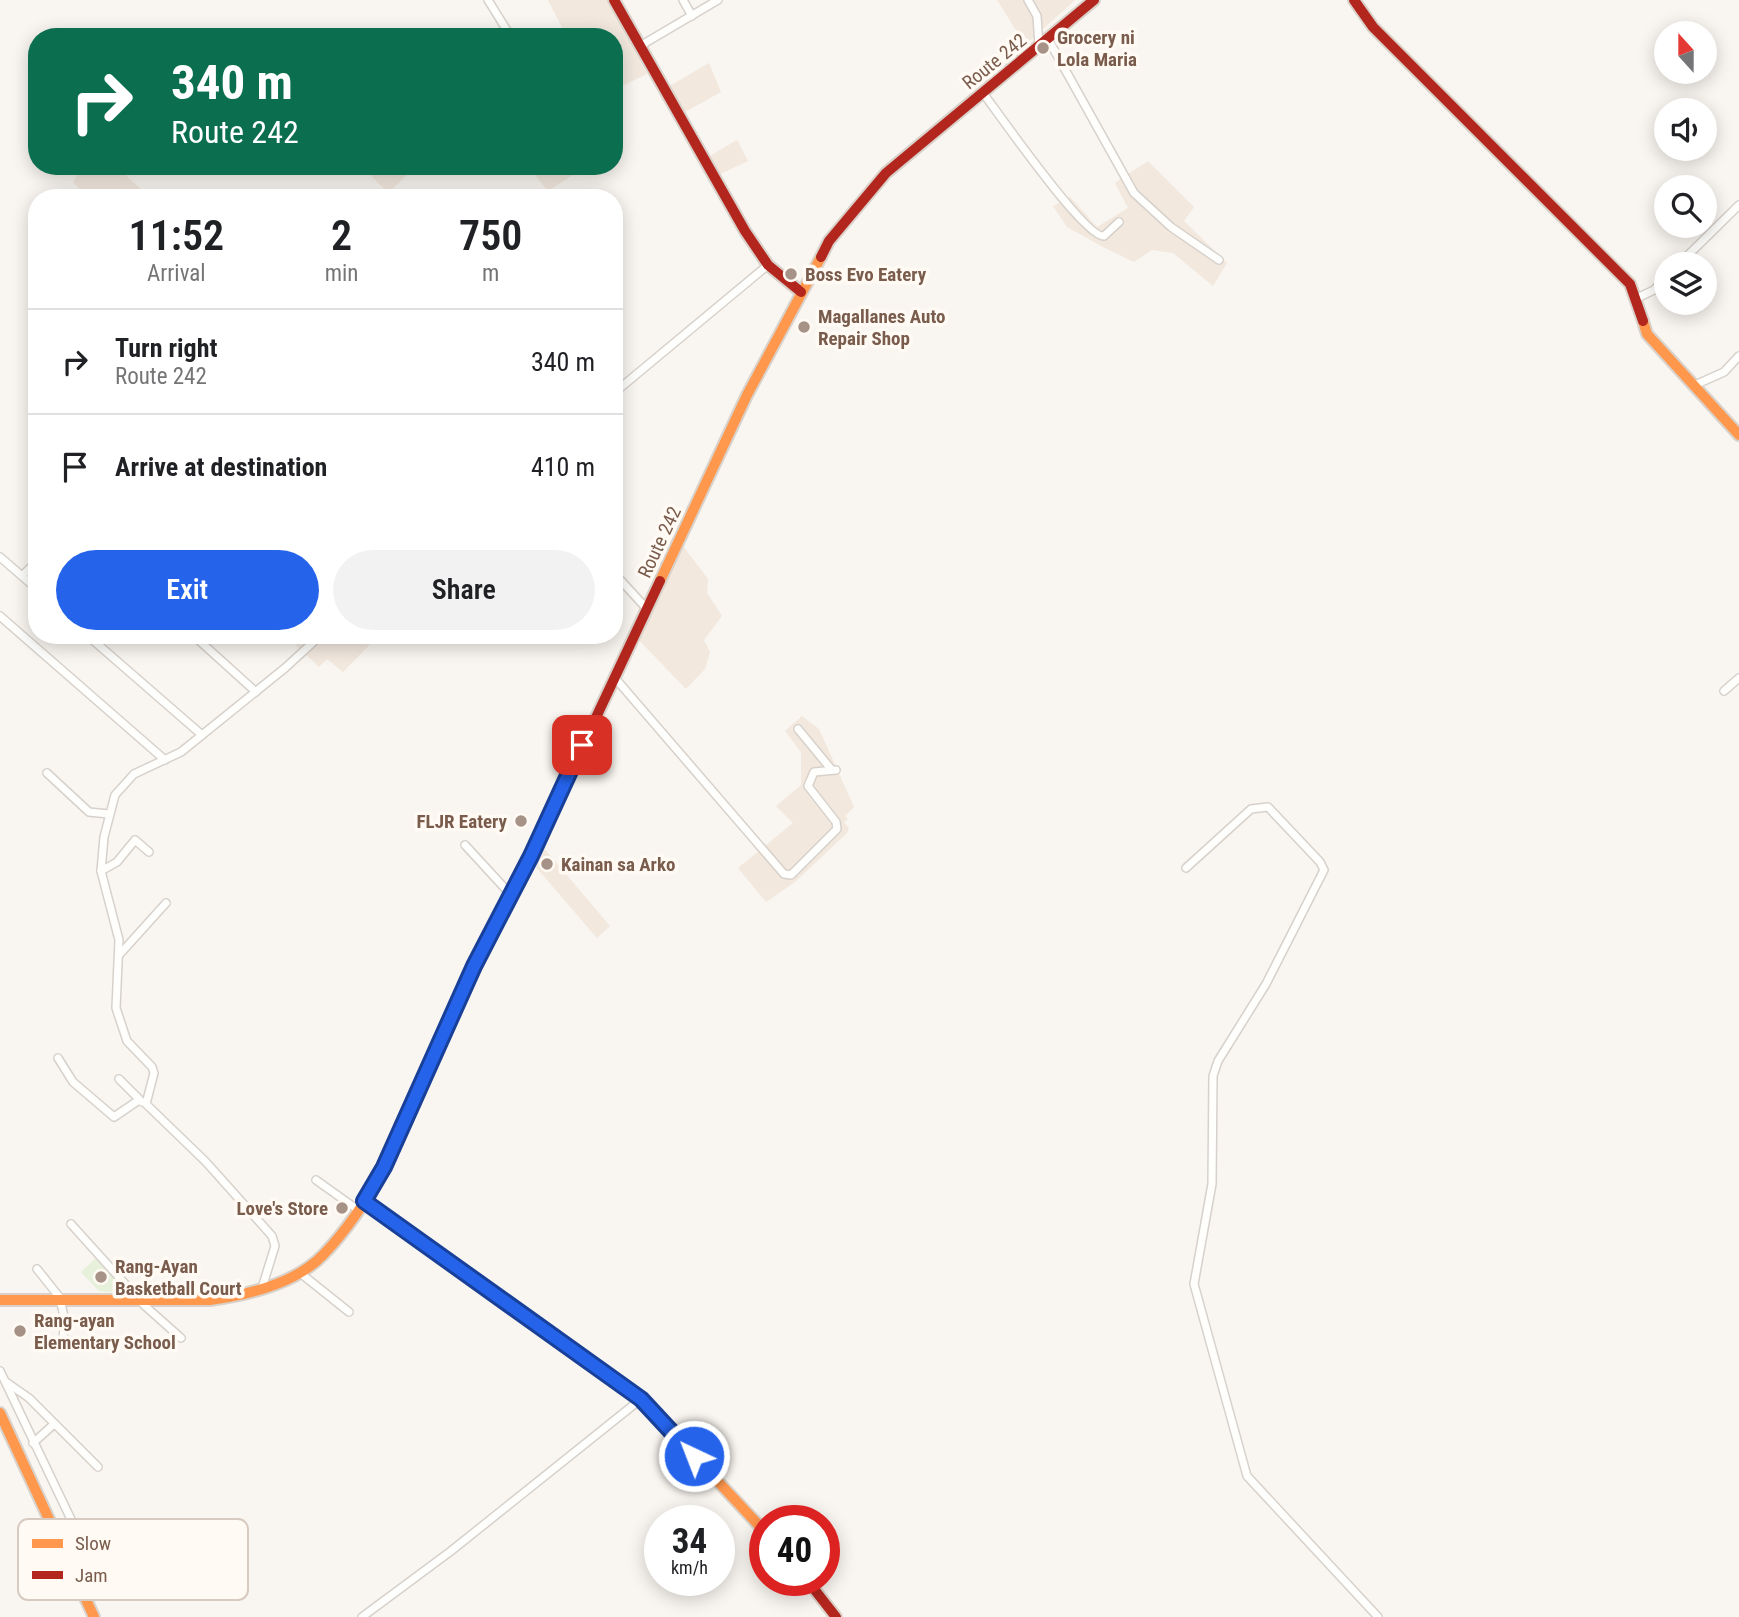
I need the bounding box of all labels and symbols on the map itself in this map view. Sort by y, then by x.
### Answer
north arrow [1654,21,1717,84]
place label: Grocery ni Lola Maria [1057,26,1137,71]
street label: Route 242 [958,29,1031,94]
marker: Grocery ni Lola Maria [1035,40,1051,56]
place label: Boss Evo Eatery [805,263,927,286]
marker: Boss Evo Eatery [783,266,799,282]
place label: Magallanes Auto Repair Shop [818,305,945,350]
marker: Magallanes Auto Repair Shop [796,319,812,335]
street label: Route 242 [633,503,686,581]
pin [552,715,612,775]
place label: FLJR Eatery [417,810,508,833]
marker: FLJR Eatery [513,813,529,829]
place label: Kainan sa Arko [561,853,675,876]
marker: Kainan sa Arko [539,856,555,872]
place label: Love's Store [237,1197,328,1220]
marker: Love's Store [334,1200,350,1216]
place label: Rang-Ayan Basketball Court [115,1255,242,1300]
marker: Rang-Ayan Basketball Court [93,1269,109,1285]
place label: Rang-ayan Elementary School [34,1309,176,1354]
marker: Rang-ayan Elementary School [12,1323,28,1339]
position arrow [657,1419,731,1493]
speed limit sign: 40 [749,1505,840,1596]
legend [18,1519,248,1600]
text: Slow [75,1532,111,1555]
text: Jam [75,1564,108,1587]

